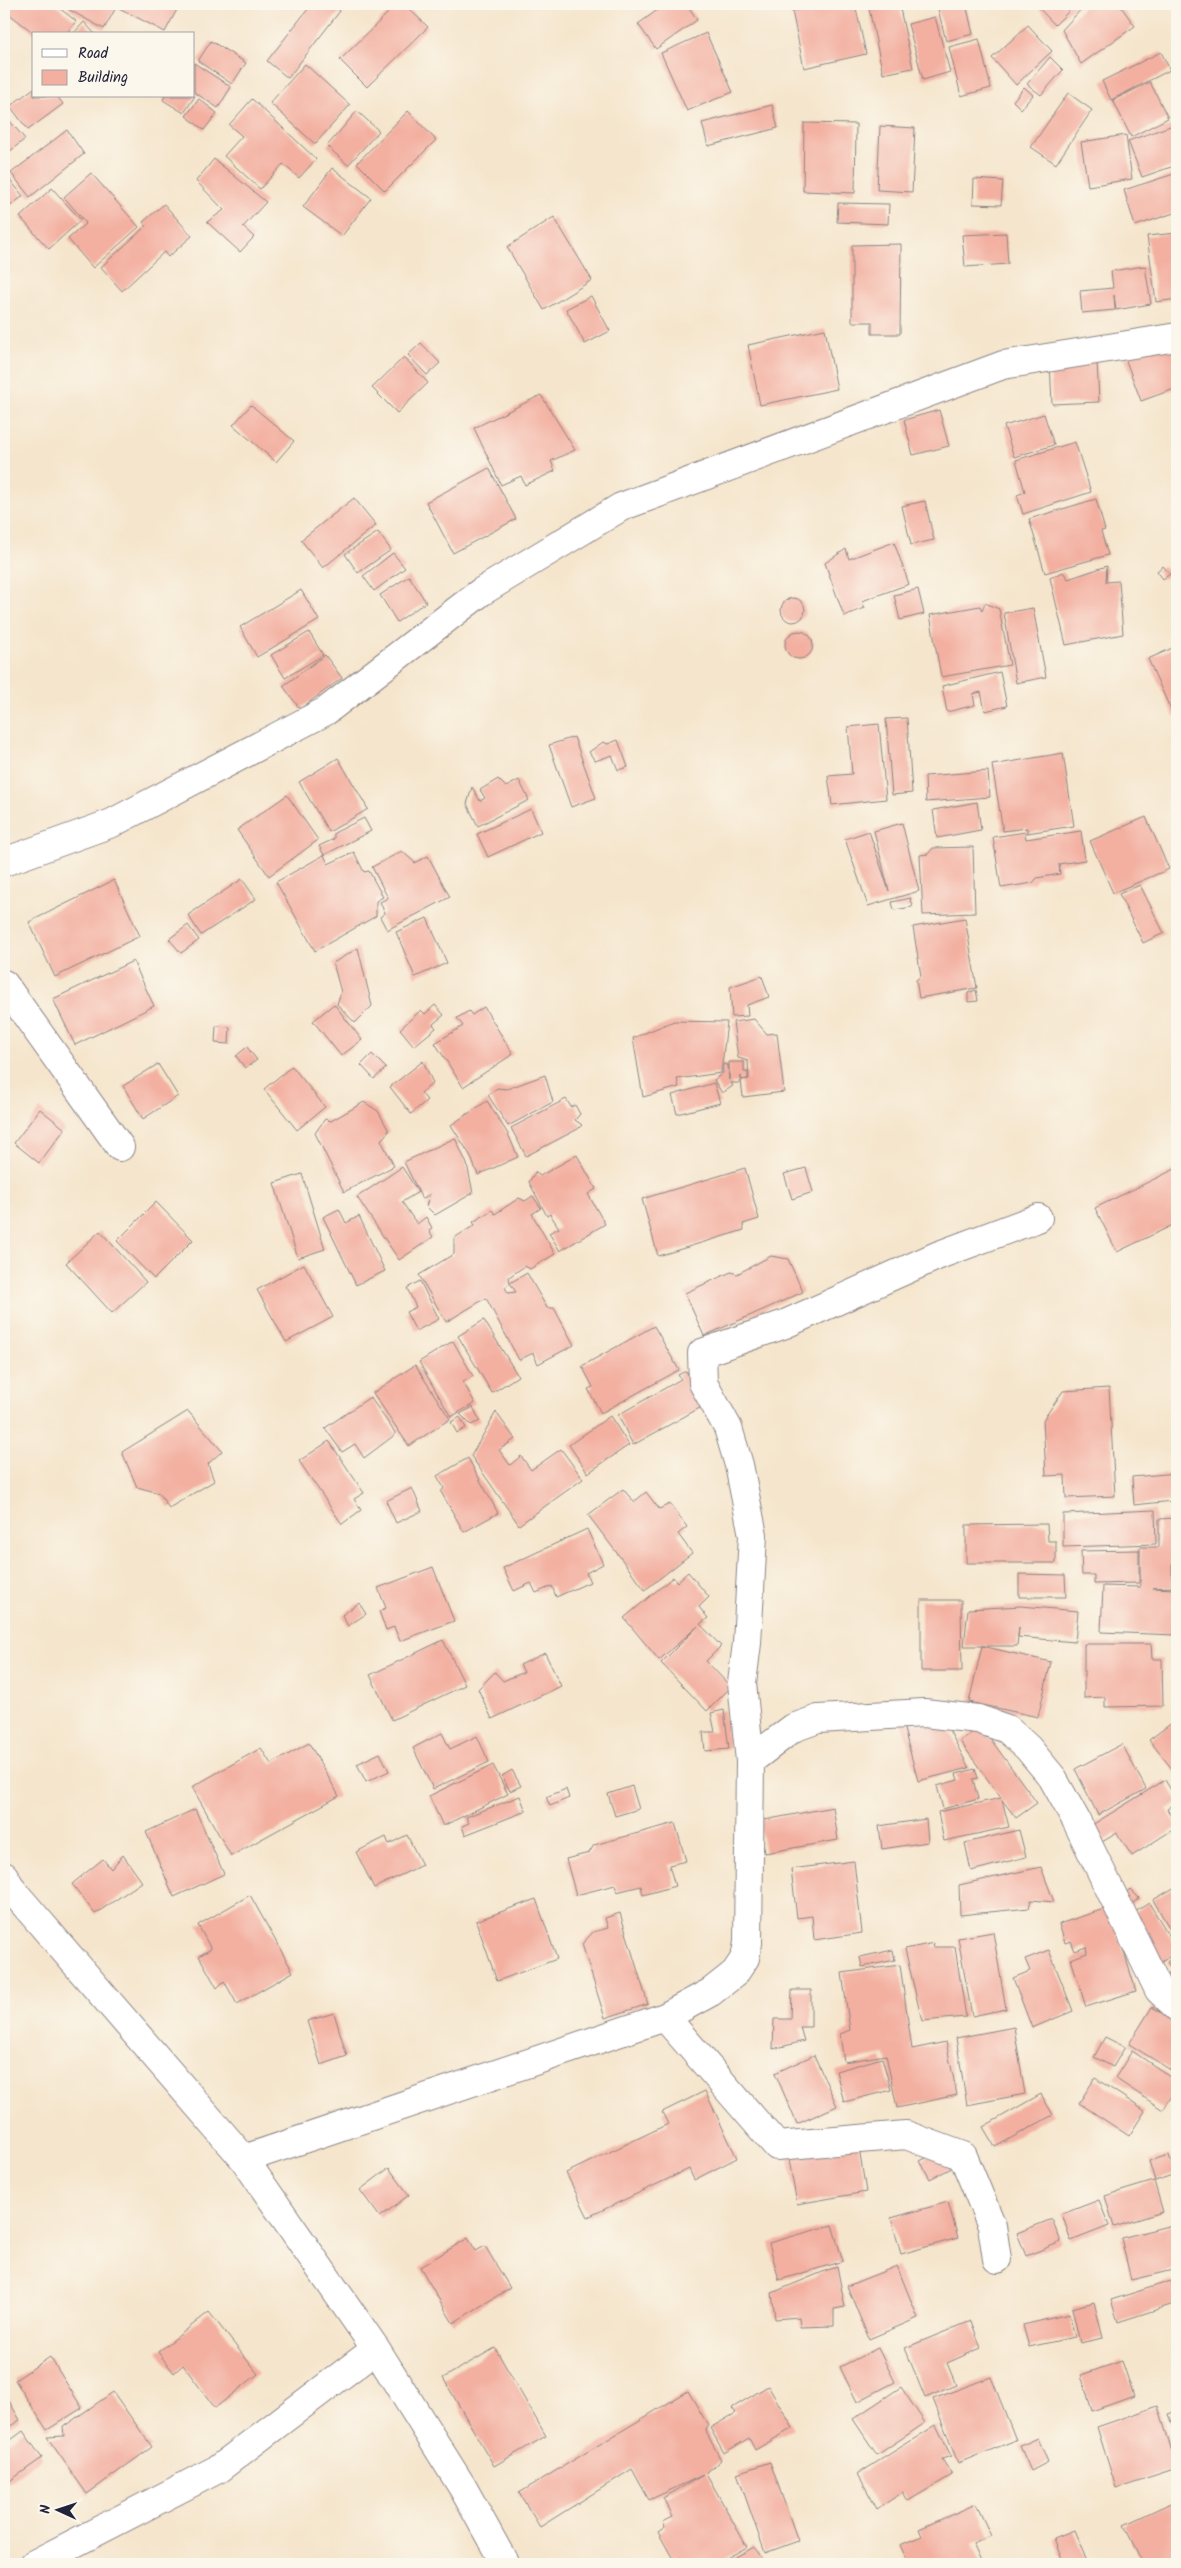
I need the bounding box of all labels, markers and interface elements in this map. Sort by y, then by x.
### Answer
legend [32,32,195,98]
text: Road [78,42,109,66]
text: Building [78,66,128,90]
north arrow [32,2486,82,2536]
text: N [35,2504,57,2514]

